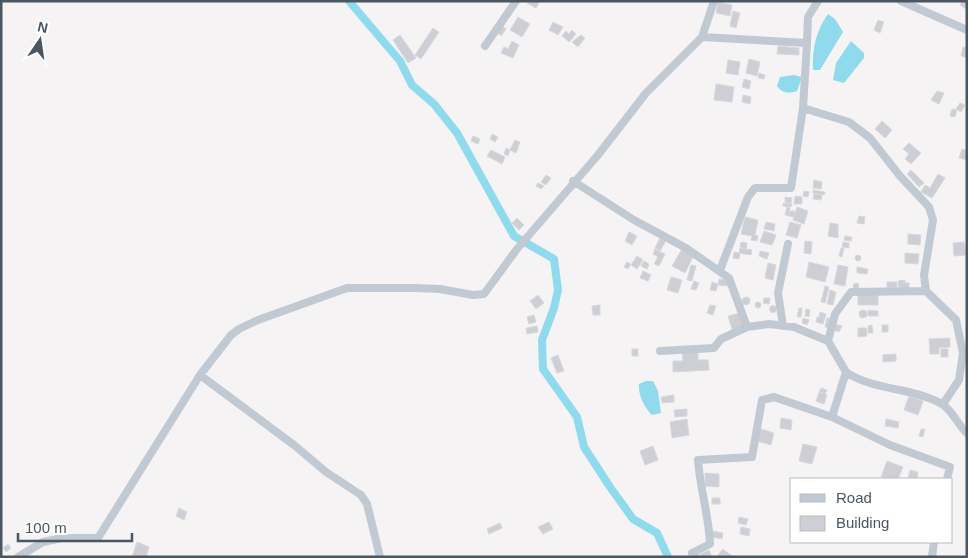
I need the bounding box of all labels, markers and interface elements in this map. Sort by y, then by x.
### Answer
north arrow [15,15,65,65]
text: N [36,18,50,36]
legend [790,478,953,543]
text: Road [836,489,872,506]
scale bar [18,510,131,542]
text: Building [836,514,889,531]
text: 100 m [25,519,67,536]

